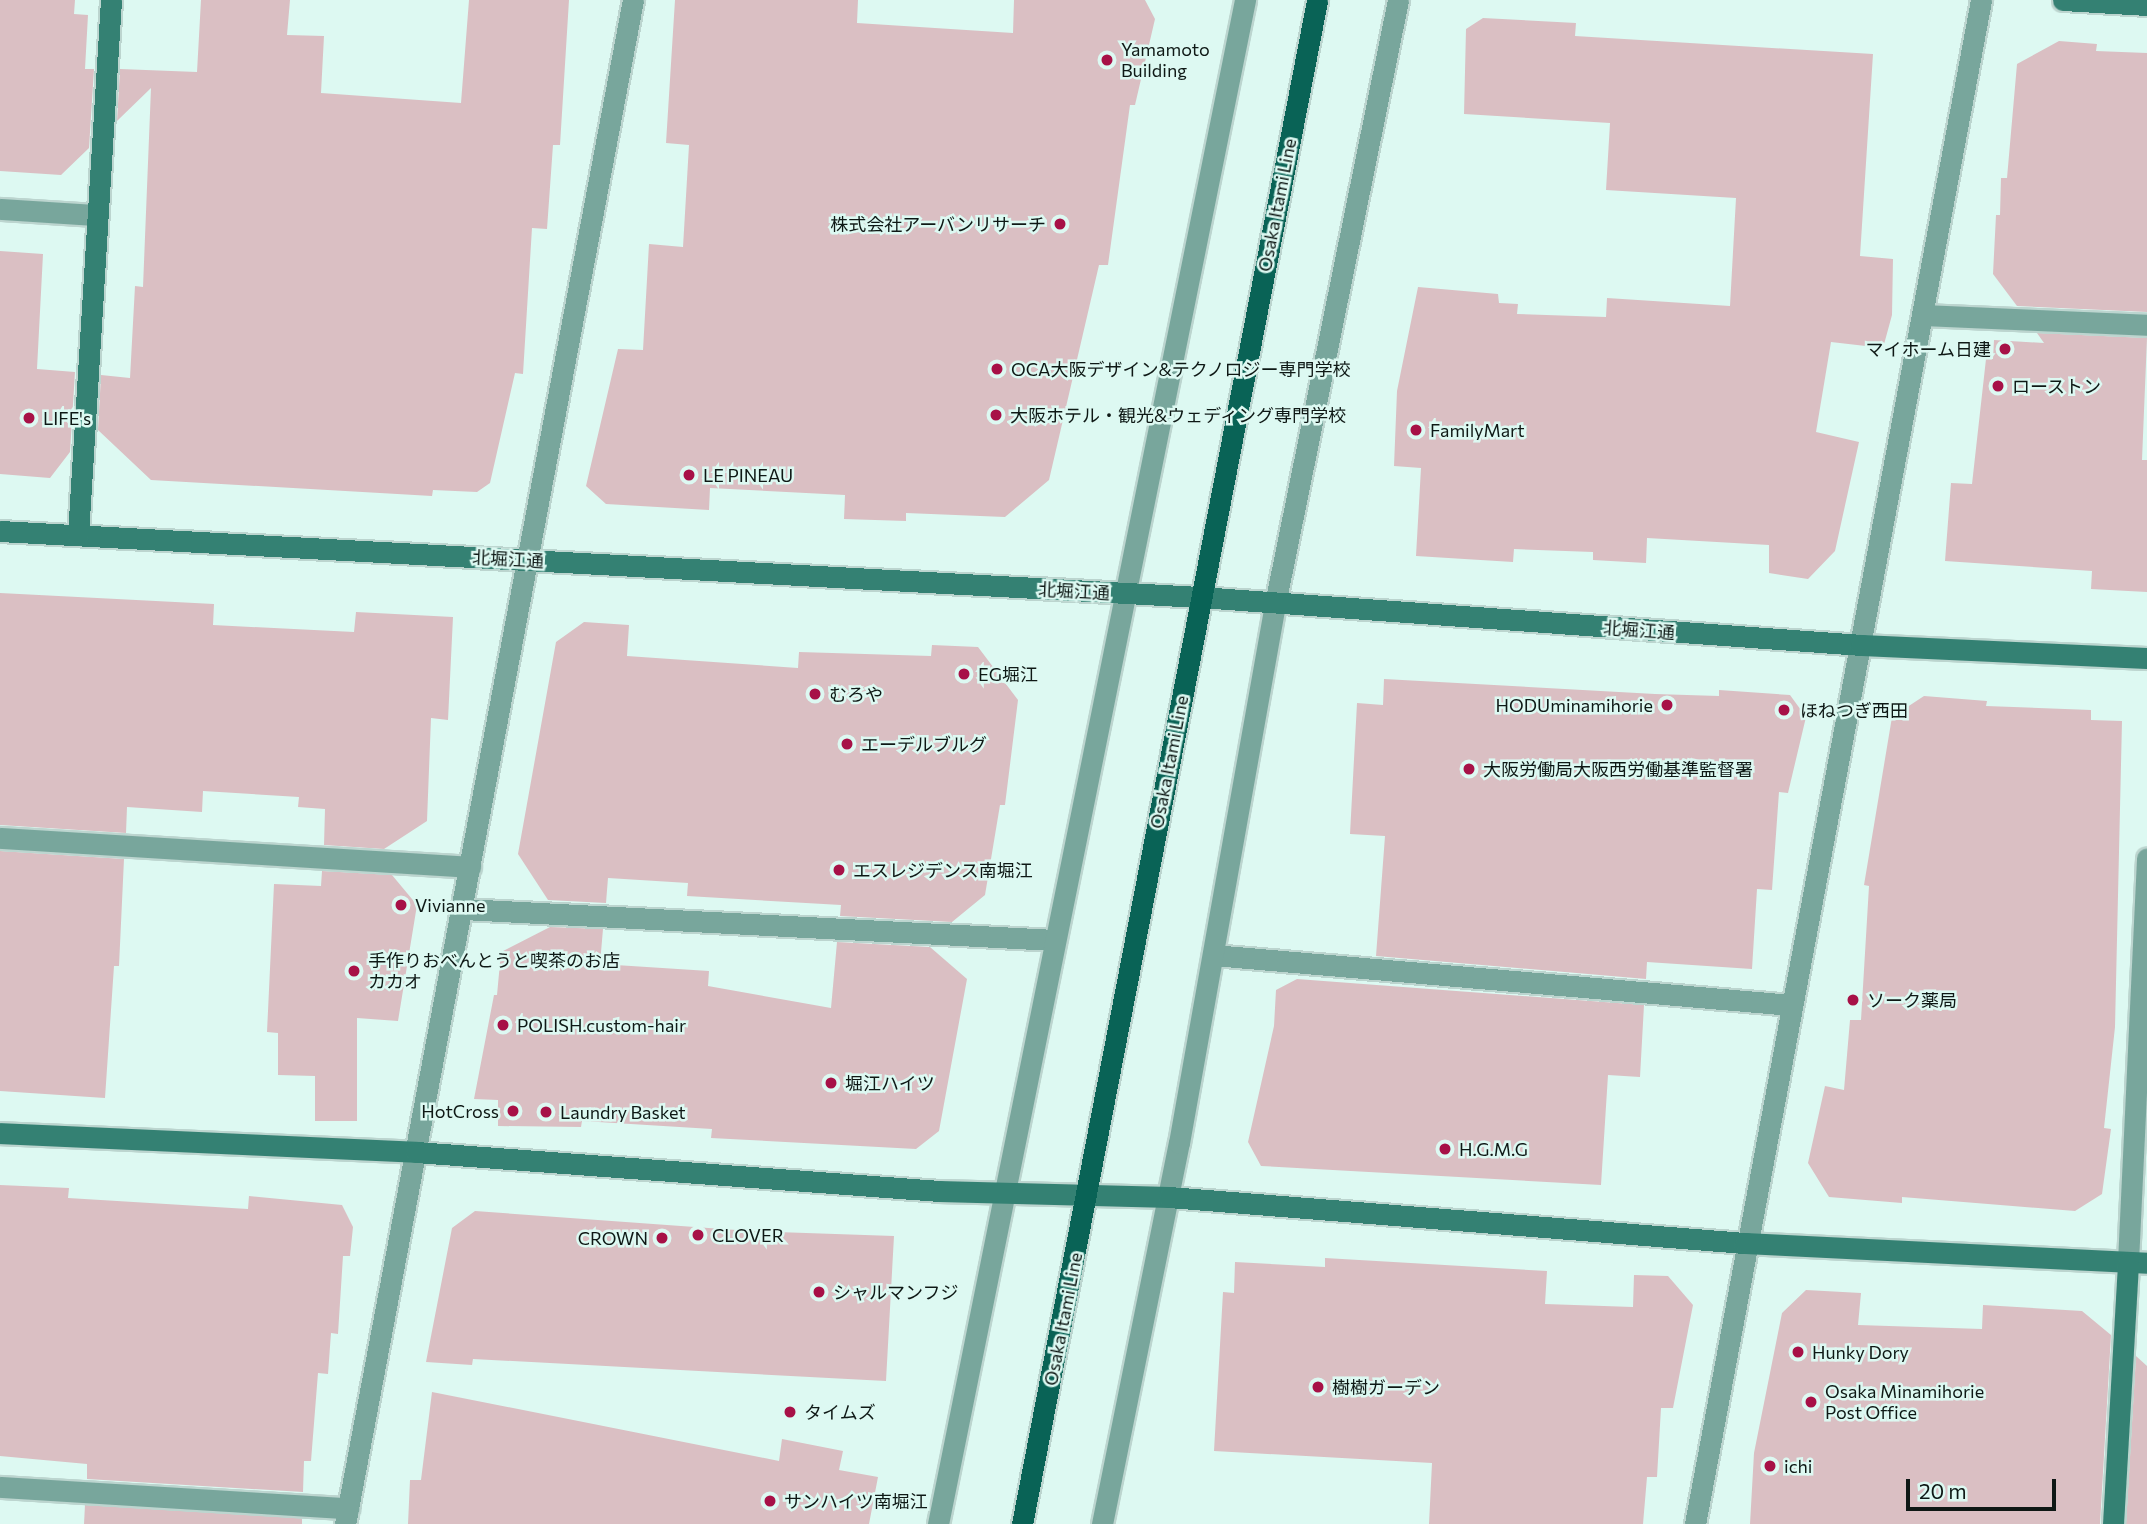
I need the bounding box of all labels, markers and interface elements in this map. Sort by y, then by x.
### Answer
place label: Yamamoto Building [1121,39,1210,82]
marker: Yamamoto Building [1099,52,1115,68]
street label: Osaka Itami Line [1253,137,1301,273]
place label: 株式会社アーバンリサーチ [831,213,1046,235]
marker: 株式会社アーバンリサーチ [1052,216,1068,232]
place label: マイホーム日建 [1865,338,1991,360]
marker: マイホーム日建 [1997,341,2013,357]
place label: OCA大阪デザイン&テクノロジー専門学校 [1011,358,1352,380]
marker: OCA大阪デザイン&テクノロジー専門学校 [989,361,1005,377]
place label: ローストン [2012,375,2102,397]
marker: ローストン [1990,378,2006,394]
place label: 大阪ホテル・観光&ウェディング専門学校 [1010,404,1347,426]
place label: LIFE's [43,407,91,429]
marker: 大阪ホテル・観光&ウェディング専門学校 [988,407,1004,423]
marker: LIFE's [21,410,37,426]
place label: FamilyMart [1430,419,1525,441]
marker: FamilyMart [1408,422,1424,438]
place label: LE PINEAU [703,464,793,486]
marker: LE PINEAU [681,467,697,483]
street label: 北堀江通 [471,546,545,572]
street label: 北堀江通 [1037,578,1111,604]
street label: 北堀江通 [1602,617,1676,643]
place label: EG堀江 [978,663,1038,685]
marker: EG堀江 [956,666,972,682]
place label: むろや [829,683,883,705]
marker: むろや [807,686,823,702]
street label: Osaka Itami Line [1145,694,1193,830]
place label: HODUminamihorie [1496,694,1653,716]
marker: HODUminamihorie [1659,697,1675,713]
place label: ほねつぎ西田 [1800,699,1908,721]
marker: ほねつぎ西田 [1774,700,1794,720]
place label: エーデルブルグ [861,733,987,755]
marker: エーデルブルグ [839,736,855,752]
place label: 大阪労働局大阪西労働基準監督署 [1483,758,1753,780]
marker: 大阪労働局大阪西労働基準監督署 [1461,761,1477,777]
place label: エスレジデンス南堀江 [853,859,1033,881]
marker: エスレジデンス南堀江 [831,862,847,878]
place label: Vivianne [415,894,485,916]
marker: Vivianne [393,897,409,913]
place label: 手作りおべんとうと喫茶のお店 カカオ [368,950,620,992]
marker: 手作りおべんとうと喫茶のお店 カカオ [346,963,362,979]
place label: ソーク薬局 [1867,989,1957,1011]
marker: ソーク薬局 [1845,992,1861,1008]
place label: POLISH.custom-hair [517,1014,686,1036]
marker: POLISH.custom-hair [495,1017,511,1033]
place label: 堀江ハイツ [845,1072,935,1094]
marker: 堀江ハイツ [823,1075,839,1091]
place label: HotCross [421,1100,499,1122]
place label: Laundry Basket [560,1101,686,1123]
marker: HotCross [505,1103,521,1119]
marker: Laundry Basket [538,1104,554,1120]
place label: H.G.M.G [1459,1138,1528,1160]
marker: H.G.M.G [1437,1141,1453,1157]
place label: CLOVER [712,1224,784,1246]
place label: CROWN [578,1227,648,1249]
marker: CLOVER [690,1227,706,1243]
marker: CROWN [654,1230,670,1246]
street label: Osaka Itami Line [1039,1251,1087,1387]
place label: シャルマンフジ [833,1281,959,1303]
marker: シャルマンフジ [811,1284,827,1300]
place label: Hunky Dory [1812,1341,1909,1363]
marker: Hunky Dory [1790,1344,1806,1360]
place label: 樹樹ガーデン [1332,1376,1440,1398]
marker: 樹樹ガーデン [1310,1379,1326,1395]
place label: Osaka Minamihorie Post Office [1825,1381,1984,1424]
marker: Osaka Minamihorie Post Office [1803,1394,1819,1410]
place label: タイムズ [804,1401,876,1423]
marker: タイムズ [782,1404,798,1420]
place label: ichi [1784,1455,1812,1477]
marker: ichi [1762,1458,1778,1474]
scale bar [1909,1464,2060,1508]
text: 20 m [1919,1478,1967,1503]
place label: サンハイツ南堀江 [784,1490,928,1512]
marker: サンハイツ南堀江 [762,1493,778,1509]

